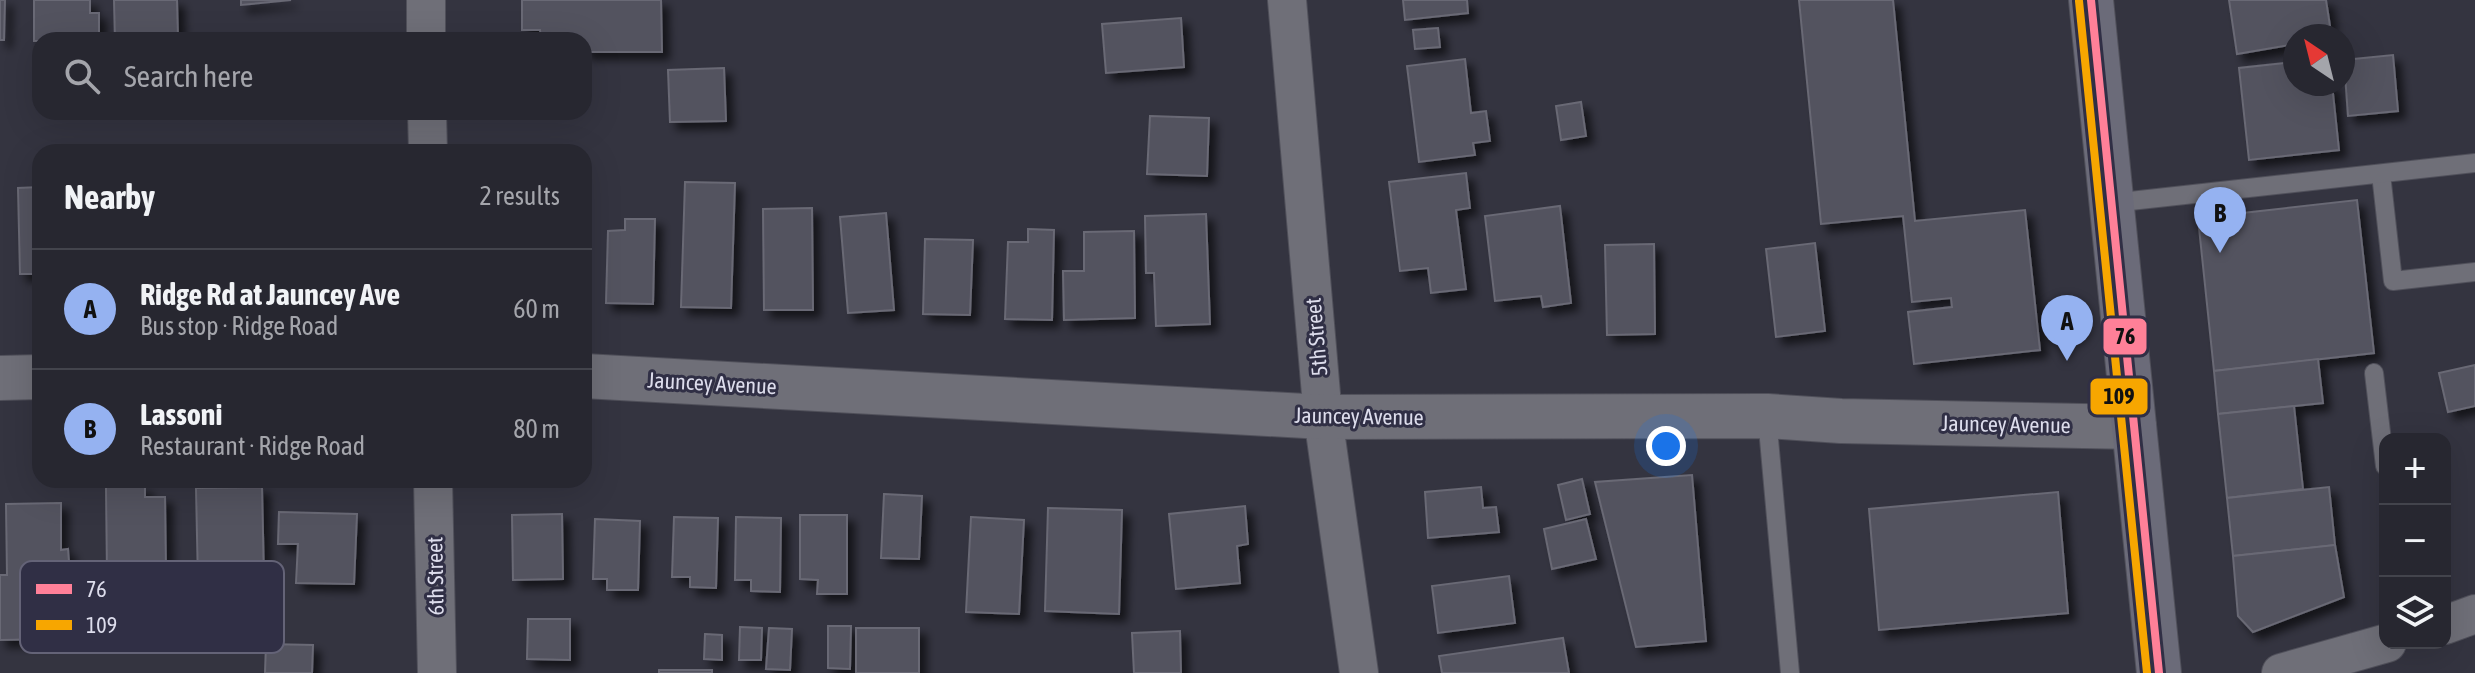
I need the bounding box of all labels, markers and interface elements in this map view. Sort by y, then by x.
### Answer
north arrow [2283,24,2355,96]
search box [32,32,592,120]
icon: search [60,54,104,98]
text: Search here [124,59,253,93]
text: Nearby [64,177,155,216]
text: 2 results [479,181,560,211]
pin: B [2194,187,2246,253]
text: Ridge Rd at Jauncey Ave [140,277,400,311]
text: A [84,294,96,324]
text: 60 m [513,294,560,324]
pin: A [2041,295,2093,361]
street label: 5th Street [1300,297,1332,377]
text: Bus stop · Ridge Road [140,311,338,341]
line badge: 76 [2102,317,2148,356]
text: 76 [2115,323,2135,349]
street label: Jauncey Avenue [647,367,777,399]
line badge: 109 [2089,377,2149,416]
text: 109 [2103,383,2135,409]
text: Lassoni [140,397,222,431]
street label: Jauncey Avenue [1294,402,1424,430]
street label: Jauncey Avenue [1941,410,2071,438]
text: B [84,414,96,444]
text: 80 m [513,414,560,444]
your location [1646,426,1686,466]
text: Restaurant · Ridge Road [140,431,365,461]
map controls [2379,433,2451,649]
button: + [2379,433,2451,505]
button: − [2379,505,2451,577]
street label: 6th Street [421,536,449,616]
legend [20,561,284,653]
text: 76 [86,576,107,602]
button: layers [2379,577,2451,649]
text: 109 [86,612,117,638]

